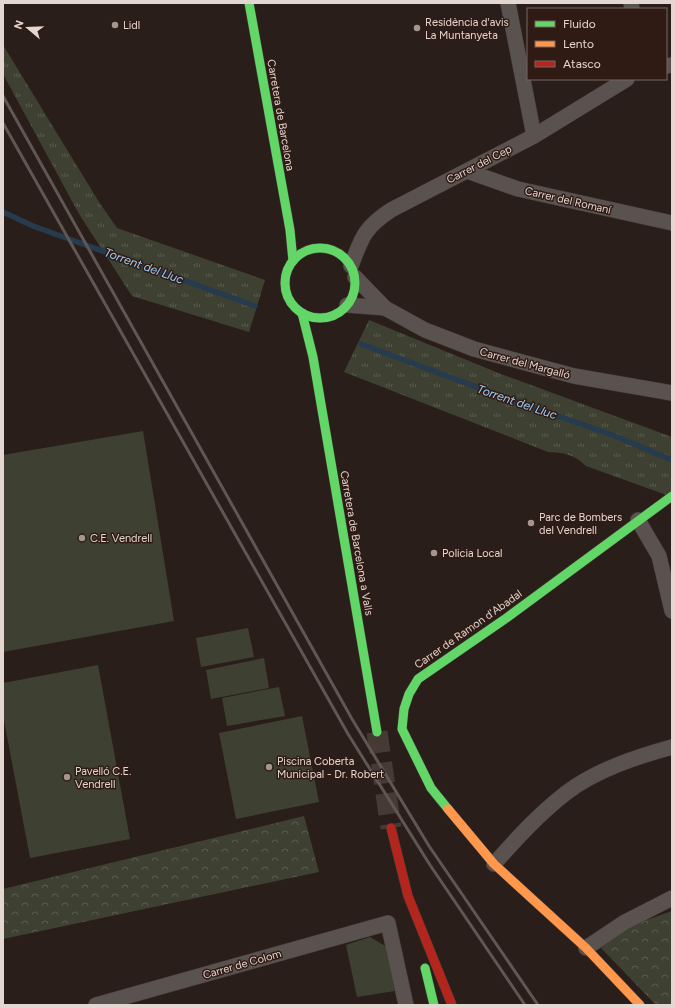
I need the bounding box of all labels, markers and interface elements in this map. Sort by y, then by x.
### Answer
north arrow [8,8,48,48]
legend [527,8,667,80]
place label: Residència d'avis La Muntanyeta [425,16,509,42]
text: Fluido [563,17,596,31]
text: N [11,19,27,31]
place label: Lidl [123,19,140,32]
marker: Lidl [110,20,120,30]
marker: Residència d'avis La Muntanyeta [412,23,422,33]
text: Lento [563,37,594,51]
text: Atasco [563,57,601,71]
street label: Carretera de Barcelona [264,58,297,172]
street label: Carrer del Cep [444,142,514,186]
street label: Carrer del Romaní [524,184,613,217]
water label: Torrent del Lluc [102,245,186,287]
street label: Carrer del Margalló [478,345,571,382]
water label: Torrent del Lluc [475,382,559,422]
street label: Carretera de Barcelona a Valls [337,470,376,616]
place label: Parc de Bombers del Vendrell [539,511,622,537]
marker: Parc de Bombers del Vendrell [526,518,536,528]
place label: C.E. Vendrell [90,532,152,545]
marker: C.E. Vendrell [77,533,87,543]
place label: Policia Local [442,547,503,560]
marker: Policia Local [429,548,439,558]
street label: Carrer de Ramon d'Abadal [412,587,525,672]
place label: Piscina Coberta Municipal - Dr. Robert [277,755,384,781]
marker: Piscina Coberta Municipal - Dr. Robert [264,762,274,772]
place label: Pavelló C.E. Vendrell [75,765,131,791]
marker: Pavelló C.E. Vendrell [62,772,72,782]
street label: Carrer de Colom [201,947,283,982]

